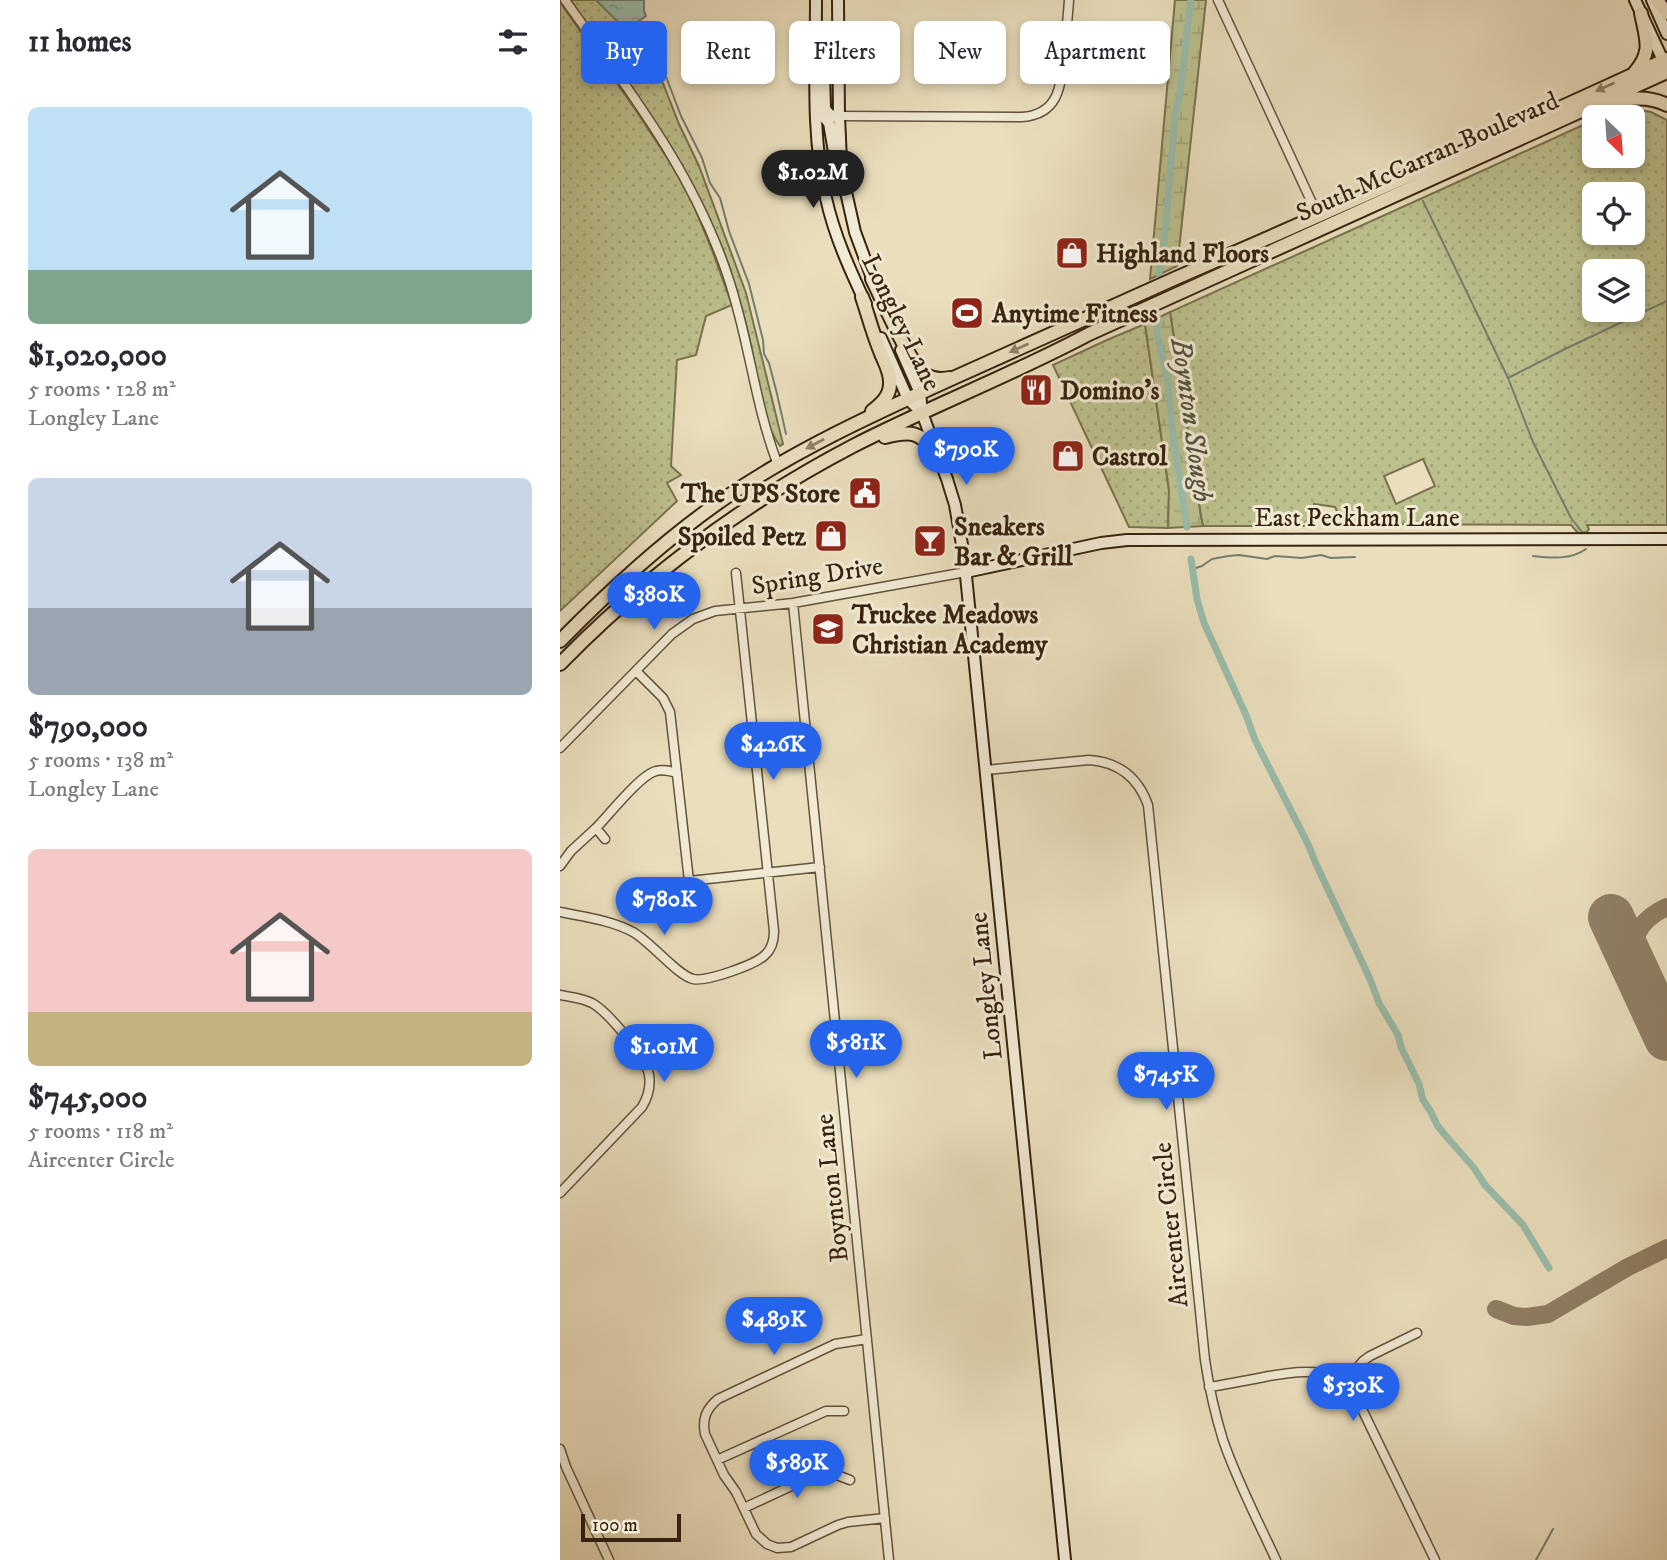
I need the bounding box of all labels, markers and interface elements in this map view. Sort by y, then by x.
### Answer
chip: Buy [581,21,667,84]
chip: Rent [681,21,775,84]
chip: Filters [789,21,900,84]
chip: New [914,21,1006,84]
chip: Apartment [1020,21,1170,84]
icon: filters [494,23,532,61]
text: 11 homes [28,24,132,61]
one-way arrow [1595,81,1615,93]
street label: South McCarran Boulevard [1291,85,1564,230]
north arrow [1582,105,1645,168]
map controls [1582,105,1645,322]
pin: $1.02M [756,150,870,210]
icon: home [217,152,343,278]
text: $1.02M [777,158,849,187]
button: locate [1582,182,1645,245]
shop icon: Highland Floors [1053,234,1091,272]
place label: Highland Floors [1096,238,1269,271]
street label: Longley Lane [853,249,948,396]
button: layers [1582,259,1645,322]
sports icon: Anytime Fitness [948,294,986,332]
place label: Anytime Fitness [991,298,1158,331]
water label: Boynton Slough [1163,335,1220,504]
text: $1,020,000 [28,338,167,375]
one-way arrow [1009,342,1029,354]
restaurant icon: Domino's [1017,371,1055,409]
text: 5 rooms · 128 m² [28,375,176,404]
place label: Domino's [1060,375,1160,408]
text: Longley Lane [28,404,159,433]
pin: $790K [917,428,1015,487]
text: $790K [934,435,998,464]
shop icon: Castrol [1049,437,1087,475]
one-way arrow [805,438,825,450]
place label: Castrol [1092,441,1169,474]
public building icon: The UPS Store [846,474,884,512]
place label: The UPS Store [680,478,840,511]
street label: East Peckham Lane [1254,502,1460,535]
place label: Sneakers Bar & Grill [954,511,1074,574]
shop icon: Spoiled Petz [812,517,850,555]
place label: Spoiled Petz [678,521,807,554]
bar icon: Sneakers Bar & Grill [911,522,949,560]
icon: home [217,523,343,649]
street label: Spring Drive [749,550,885,603]
pin: $380K [605,572,703,632]
text: $380K [623,580,685,609]
place label: Truckee Meadows Christian Academy [851,599,1048,662]
school or university icon: Truckee Meadows Christian Academy [809,610,847,648]
text: $790,000 [28,709,148,746]
pin: $426K [724,722,822,782]
text: $426K [740,730,806,759]
text: 5 rooms · 138 m² [28,746,173,775]
text: Longley Lane [28,775,159,804]
pin: $780K [615,878,713,937]
text: $780K [632,885,696,914]
icon: home [217,894,343,1020]
street label: Longley Lane [962,910,1011,1061]
pin: $581K [807,1020,905,1080]
pin: $1.01M [607,1024,721,1084]
text: $581K [826,1028,886,1057]
text: $1.01M [630,1032,698,1061]
pin: $745K [1117,1052,1215,1112]
text: $745K [1134,1060,1198,1089]
text: $745,000 [28,1080,147,1117]
street label: Boynton Lane [808,1112,857,1264]
text: 5 rooms · 118 m² [28,1117,173,1146]
street label: Aircenter Circle [1146,1141,1197,1309]
text: Aircenter Circle [28,1146,175,1175]
pin: $489K [725,1298,823,1357]
text: $489K [742,1305,806,1334]
pin: $530K [1304,1364,1402,1423]
text: $530K [1322,1371,1384,1400]
pin: $589K [748,1440,846,1500]
text: $589K [765,1448,829,1477]
scale bar [581,1511,681,1543]
text: 100 m [592,1514,638,1537]

